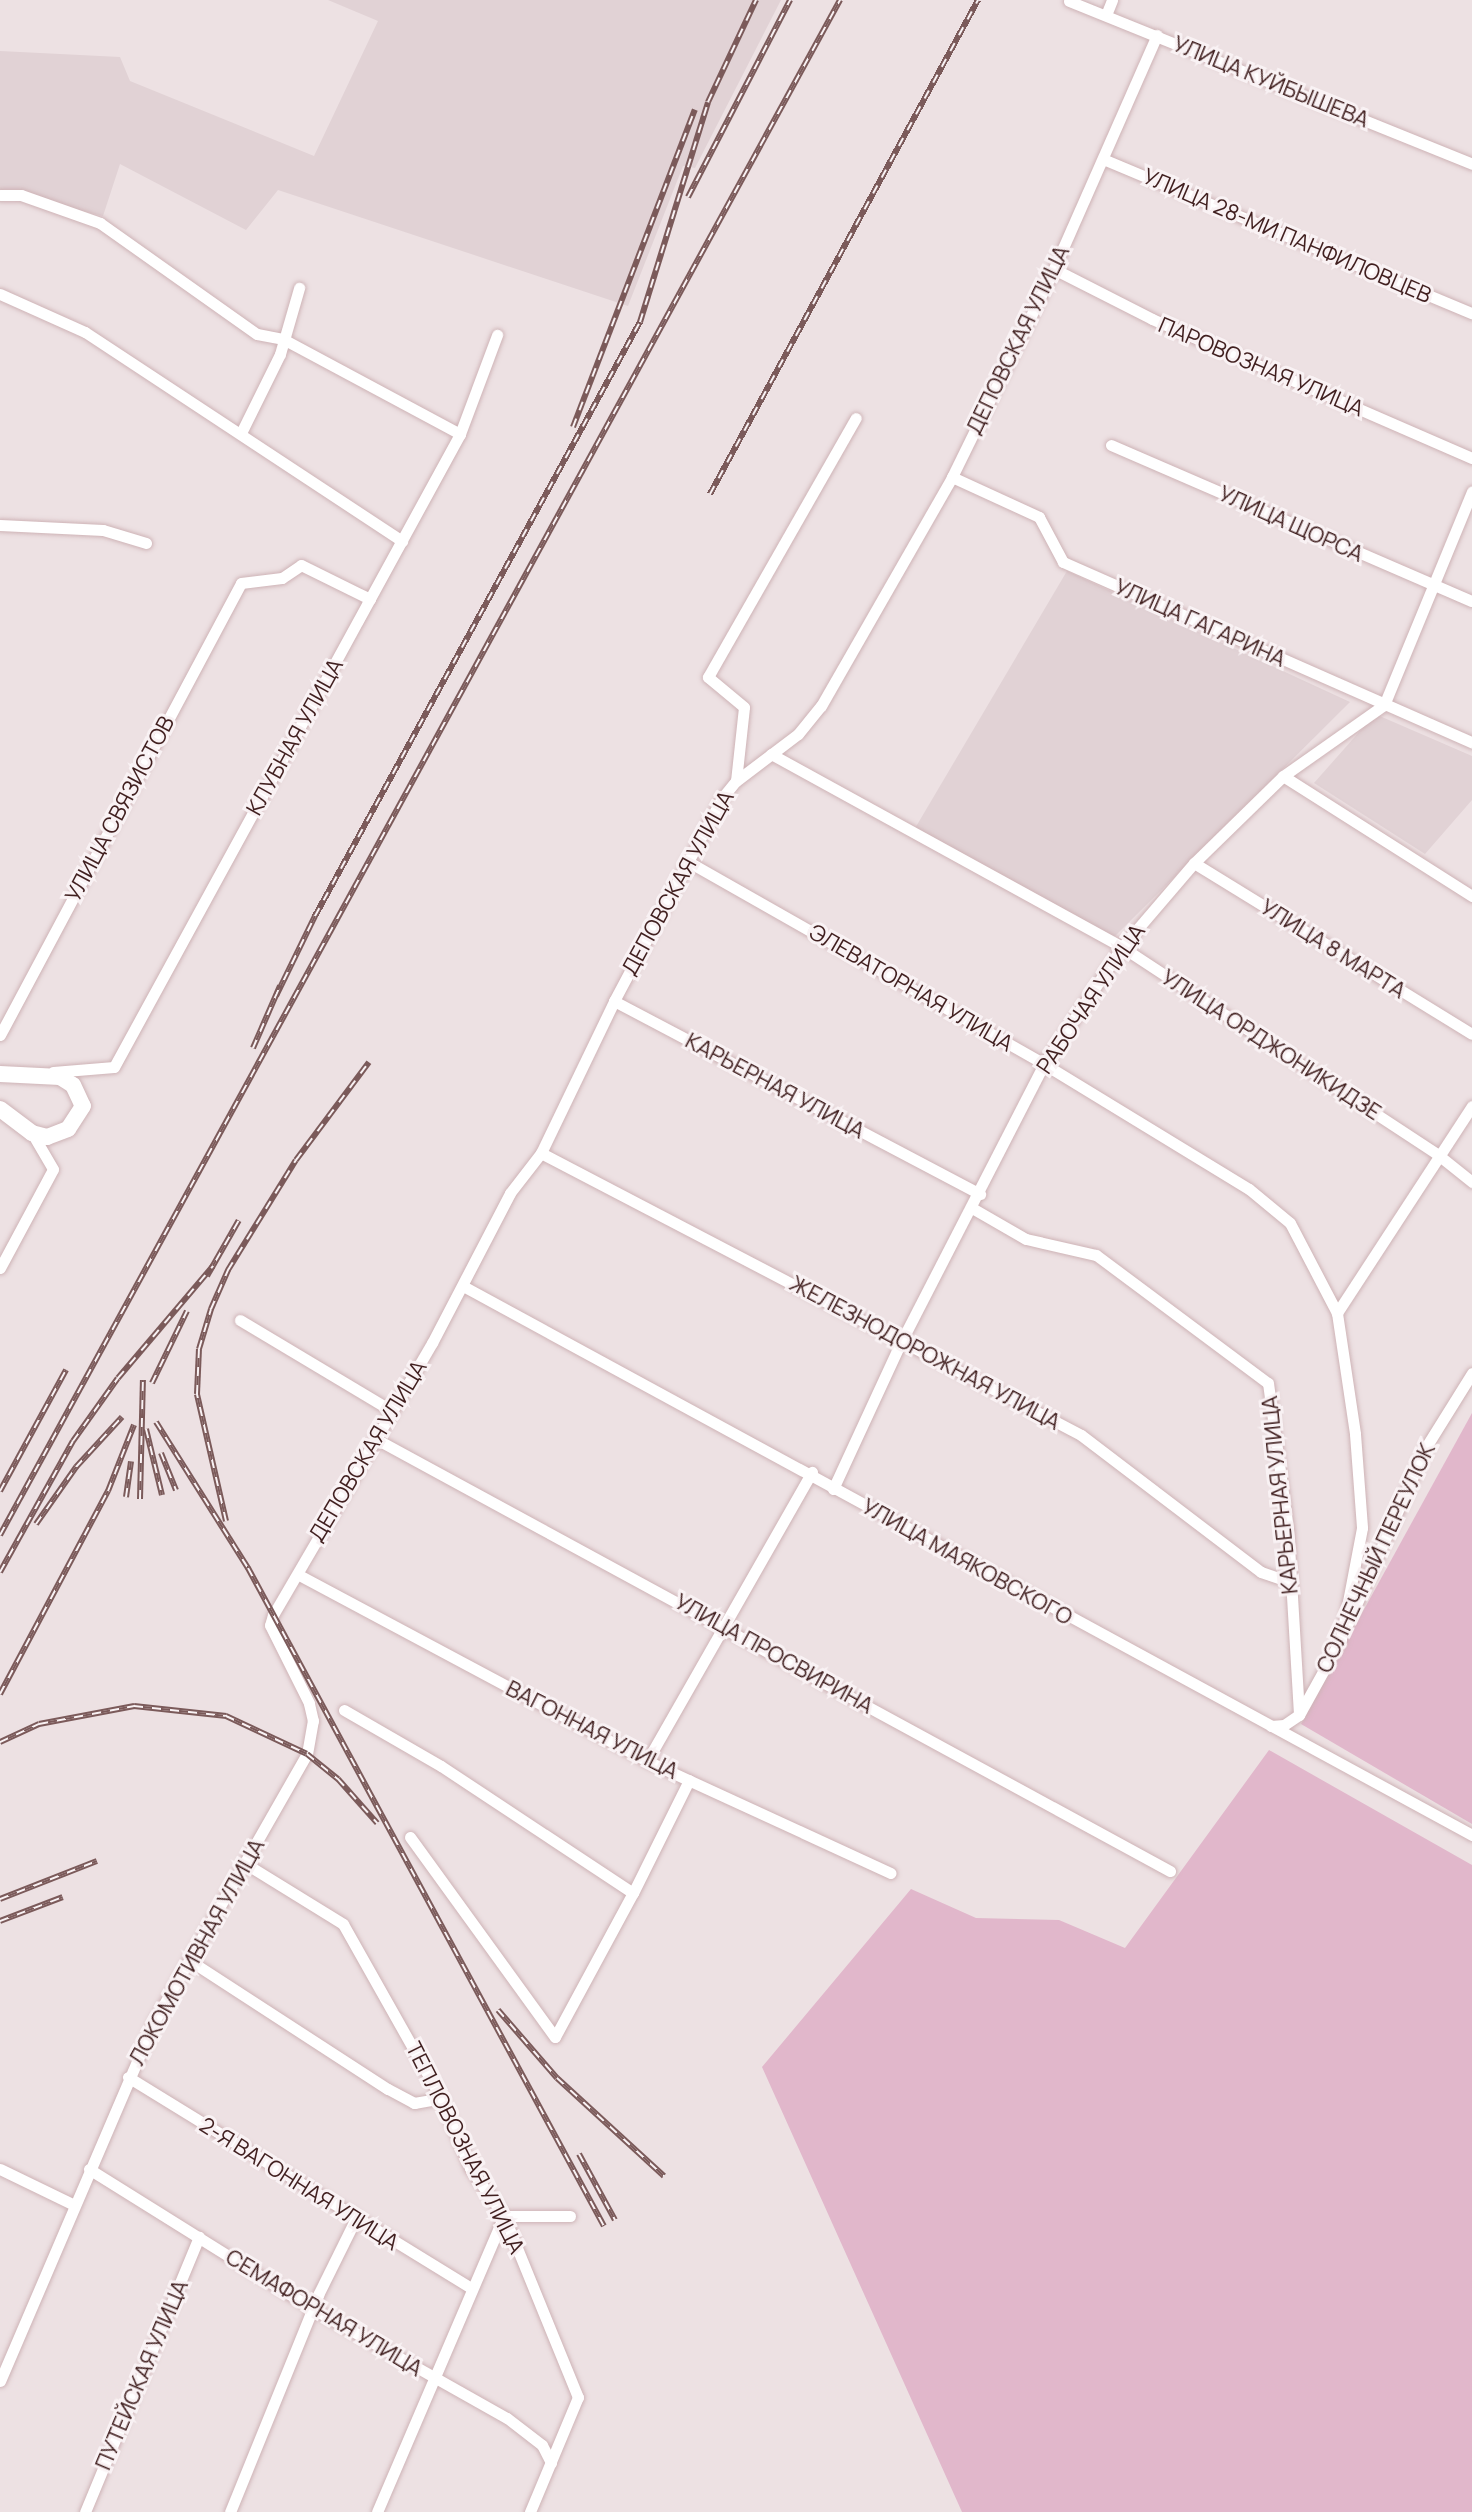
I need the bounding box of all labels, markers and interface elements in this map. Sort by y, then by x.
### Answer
street label: УЛИЦА КУЙБЫШЕВА [1169,31,1373,133]
street label: УЛИЦА 28-МИ ПАНФИЛОВЦЕВ [1139,163,1435,309]
street label: ДЕПОВСКАЯ УЛИЦА [961,241,1075,439]
street label: ПАРОВОЗНАЯ УЛИЦА [1154,312,1368,422]
street label: УЛИЦА ЩОРСА [1215,480,1367,568]
street label: УЛИЦА ГАГАРИНА [1110,573,1290,673]
street label: КЛУБНАЯ УЛИЦА [241,654,349,820]
street label: УЛИЦА СВЯЗИСТОВ [60,712,180,906]
street label: ДЕПОВСКАЯ УЛИЦА [616,786,740,980]
street label: УЛИЦА 8 МАРТА [1256,894,1410,1004]
street label: ЭЛЕВАТОРНАЯ УЛИЦА [804,919,1018,1057]
street label: РАБОЧАЯ УЛИЦА [1031,919,1151,1079]
street label: УЛИЦА ОРДЖОНИКИДЗЕ [1156,964,1386,1126]
street label: КАРЬЕРНАЯ УЛИЦА [681,1028,869,1144]
street label: ЖЕЛЕЗНОДОРОЖНАЯ УЛИЦА [785,1270,1065,1436]
street label: ДЕПОВСКАЯ УЛИЦА [303,1356,433,1546]
street label: КАРЬЕРНАЯ УЛИЦА [1256,1395,1304,1595]
street label: СОЛНЕЧНЫЙ ПЕРЕУЛОК [1311,1439,1441,1677]
street label: УЛИЦА МАЯКОВСКОГО [857,1493,1077,1631]
street label: УЛИЦА ПРОСВИРИНА [670,1588,878,1720]
street label: ВАГОННАЯ УЛИЦА [502,1675,682,1785]
street label: ЛОКОМОТИВНАЯ УЛИЦА [124,1834,270,2070]
street label: ТЕПЛОВОЗНАЯ УЛИЦА [400,2038,530,2258]
street label: 2-Я ВАГОННАЯ УЛИЦА [195,2112,403,2256]
street label: СЕМАФОРНАЯ УЛИЦА [221,2244,427,2382]
street label: ПУТЕЙСКАЯ УЛИЦА [90,2276,194,2474]

